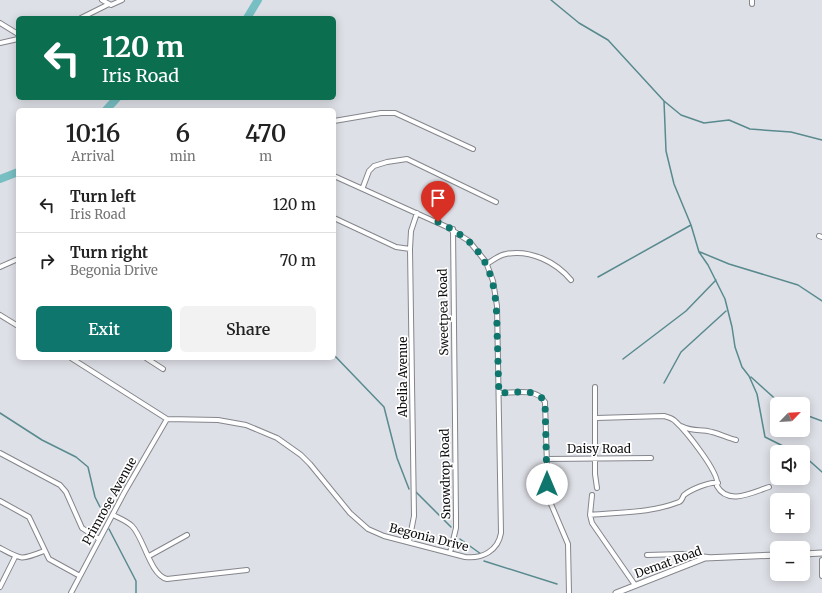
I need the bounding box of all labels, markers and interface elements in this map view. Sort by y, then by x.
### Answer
text: 120 m [102,29,184,65]
icon: left [36,32,88,84]
text: Iris Road [102,64,179,87]
text: 10:16 [65,118,120,149]
text: 6 [175,118,190,149]
text: 470 [245,118,286,149]
text: Arrival [71,148,115,165]
text: min [170,148,196,165]
text: m [259,148,272,165]
pin [421,181,455,222]
text: Turn left [70,187,136,206]
icon: arrive [427,187,449,209]
icon: left [36,194,58,216]
text: 120 m [273,195,316,214]
text: Iris Road [70,206,126,223]
text: Turn right [70,243,148,262]
icon: right [36,250,58,272]
text: 70 m [280,251,316,270]
text: Begonia Drive [70,262,158,279]
street label: Sweetpea Road [435,268,451,356]
button: Exit [36,306,172,352]
button: Share [180,306,316,352]
street label: Abelia Avenue [395,336,410,419]
north arrow [770,397,810,437]
map controls [770,397,810,581]
street label: Snowdrop Road [437,429,453,519]
street label: Daisy Road [567,441,631,456]
button: sound [770,445,810,485]
street label: Primrose Avenue [79,454,139,548]
position arrow [526,463,568,505]
button: + [770,493,810,533]
street label: Begonia Drive [388,520,470,554]
button: − [770,541,810,581]
street label: Demat Road [632,543,704,581]

